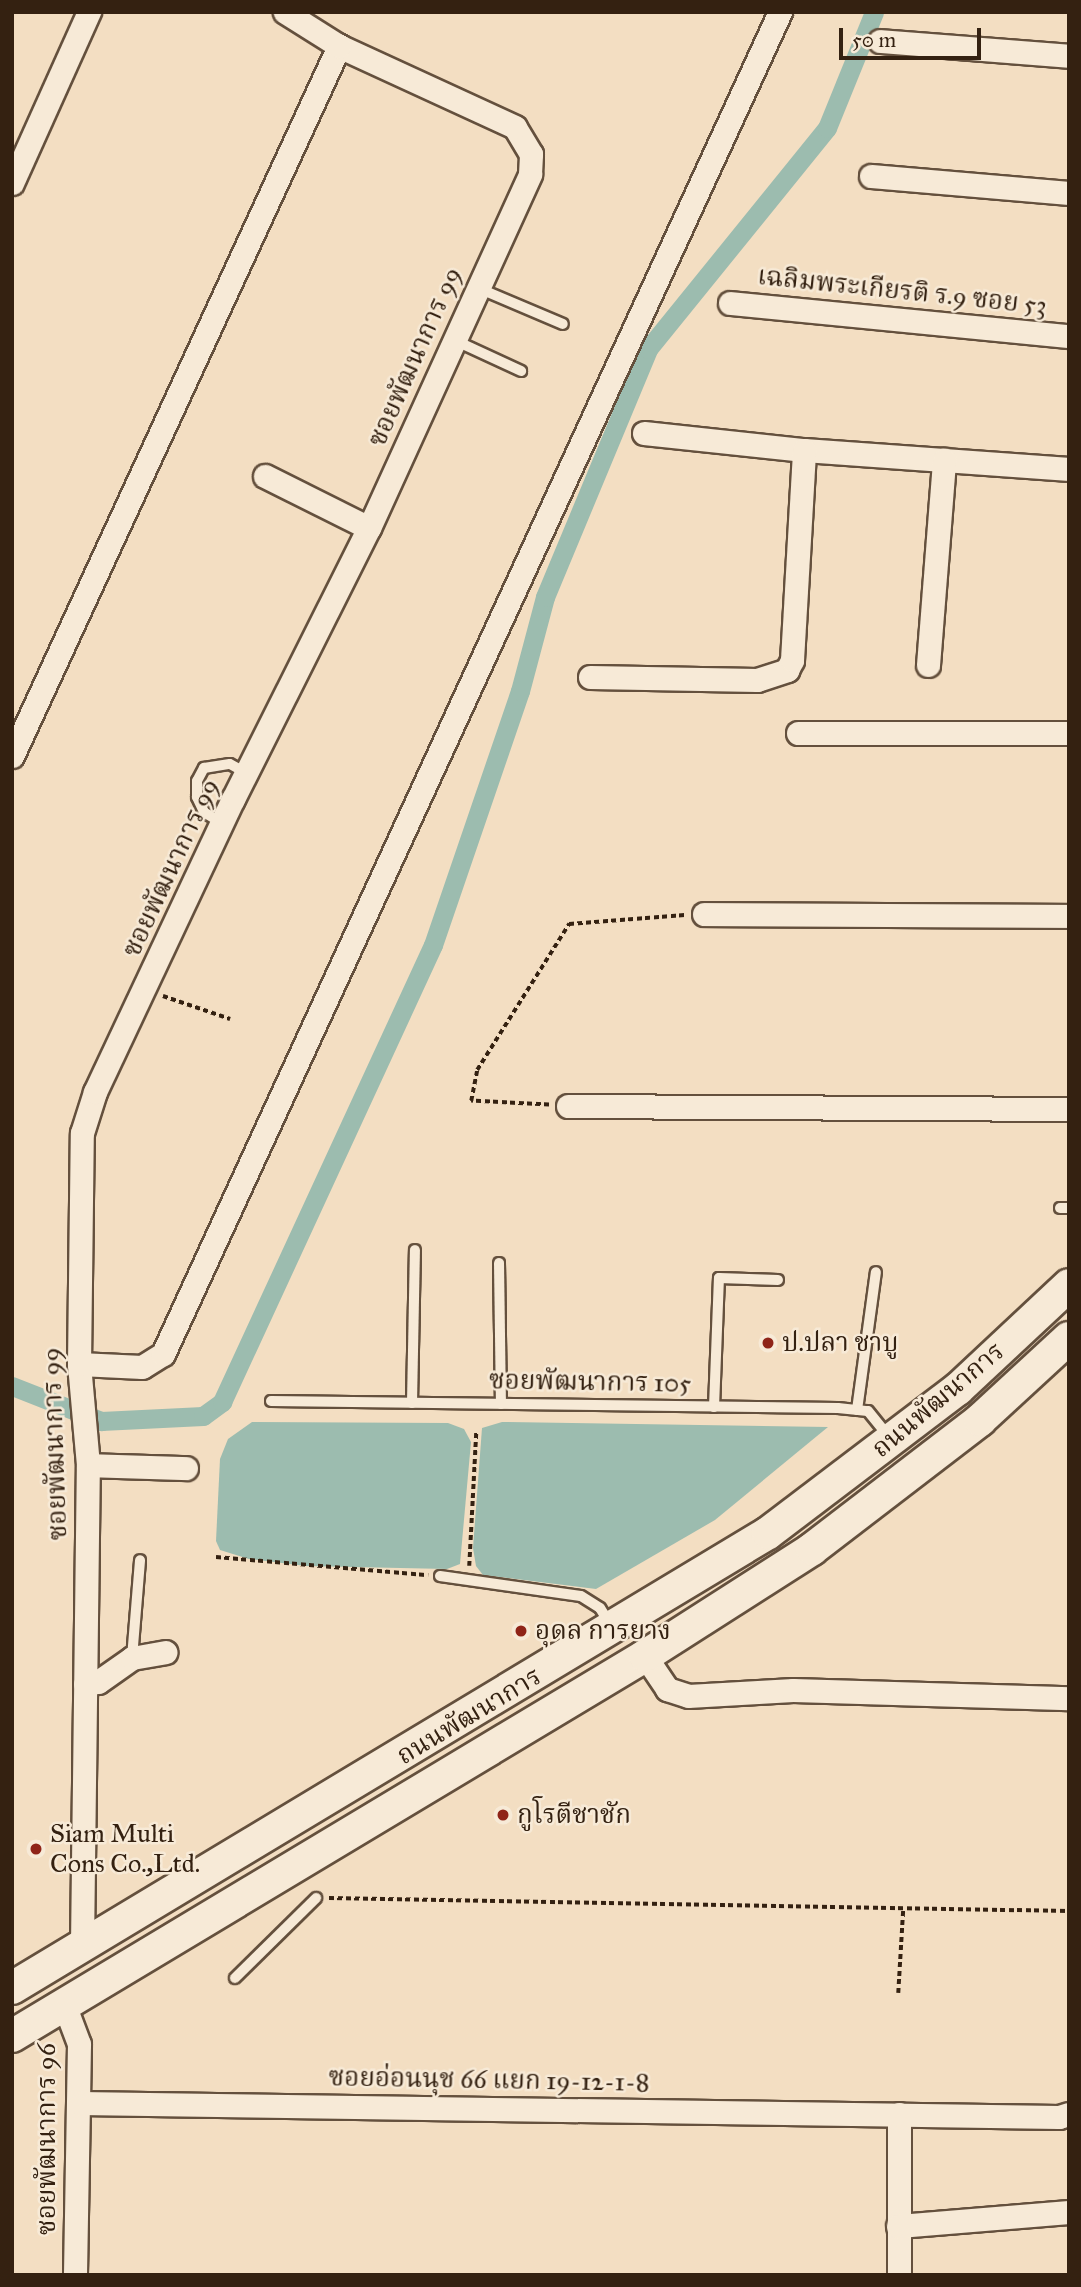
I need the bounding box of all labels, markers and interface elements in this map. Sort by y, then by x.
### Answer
scale bar [843,14,985,58]
text: 50 m [852,27,896,53]
street label: เฉลิมพระเกียรติ ร.9 ซอย 53 [756,260,1048,322]
street label: ซอยพัฒนาการ 99 [362,263,468,451]
street label: ซอยพัฒนาการ 99 [116,774,226,962]
place label: ป.ปลา ชาบู [782,1327,899,1359]
marker: ป.ปลา ชาบู [760,1335,776,1351]
street label: ถนนพัฒนาการ [865,1336,1011,1464]
street label: ซอยพัฒนาการ 99 [36,1347,74,1541]
street label: ซอยพัฒนาการ 105 [489,1365,691,1399]
place label: อุดล การยาง [535,1615,671,1647]
marker: อุดล การยาง [513,1623,529,1639]
street label: ถนนพัฒนาการ [391,1661,547,1771]
place label: กูโรตีชาชัก [517,1799,631,1831]
marker: กูโรตีชาชัก [495,1807,511,1823]
place label: Siam Multi Cons Co.,Ltd. [50,1818,200,1880]
marker: Siam Multi Cons Co.,Ltd. [28,1841,44,1857]
street label: ซอยพัฒนาการ 96 [31,2043,63,2235]
street label: ซอยอ่อนนุช 66 แยก 19-12-1-8 [328,2062,650,2098]

